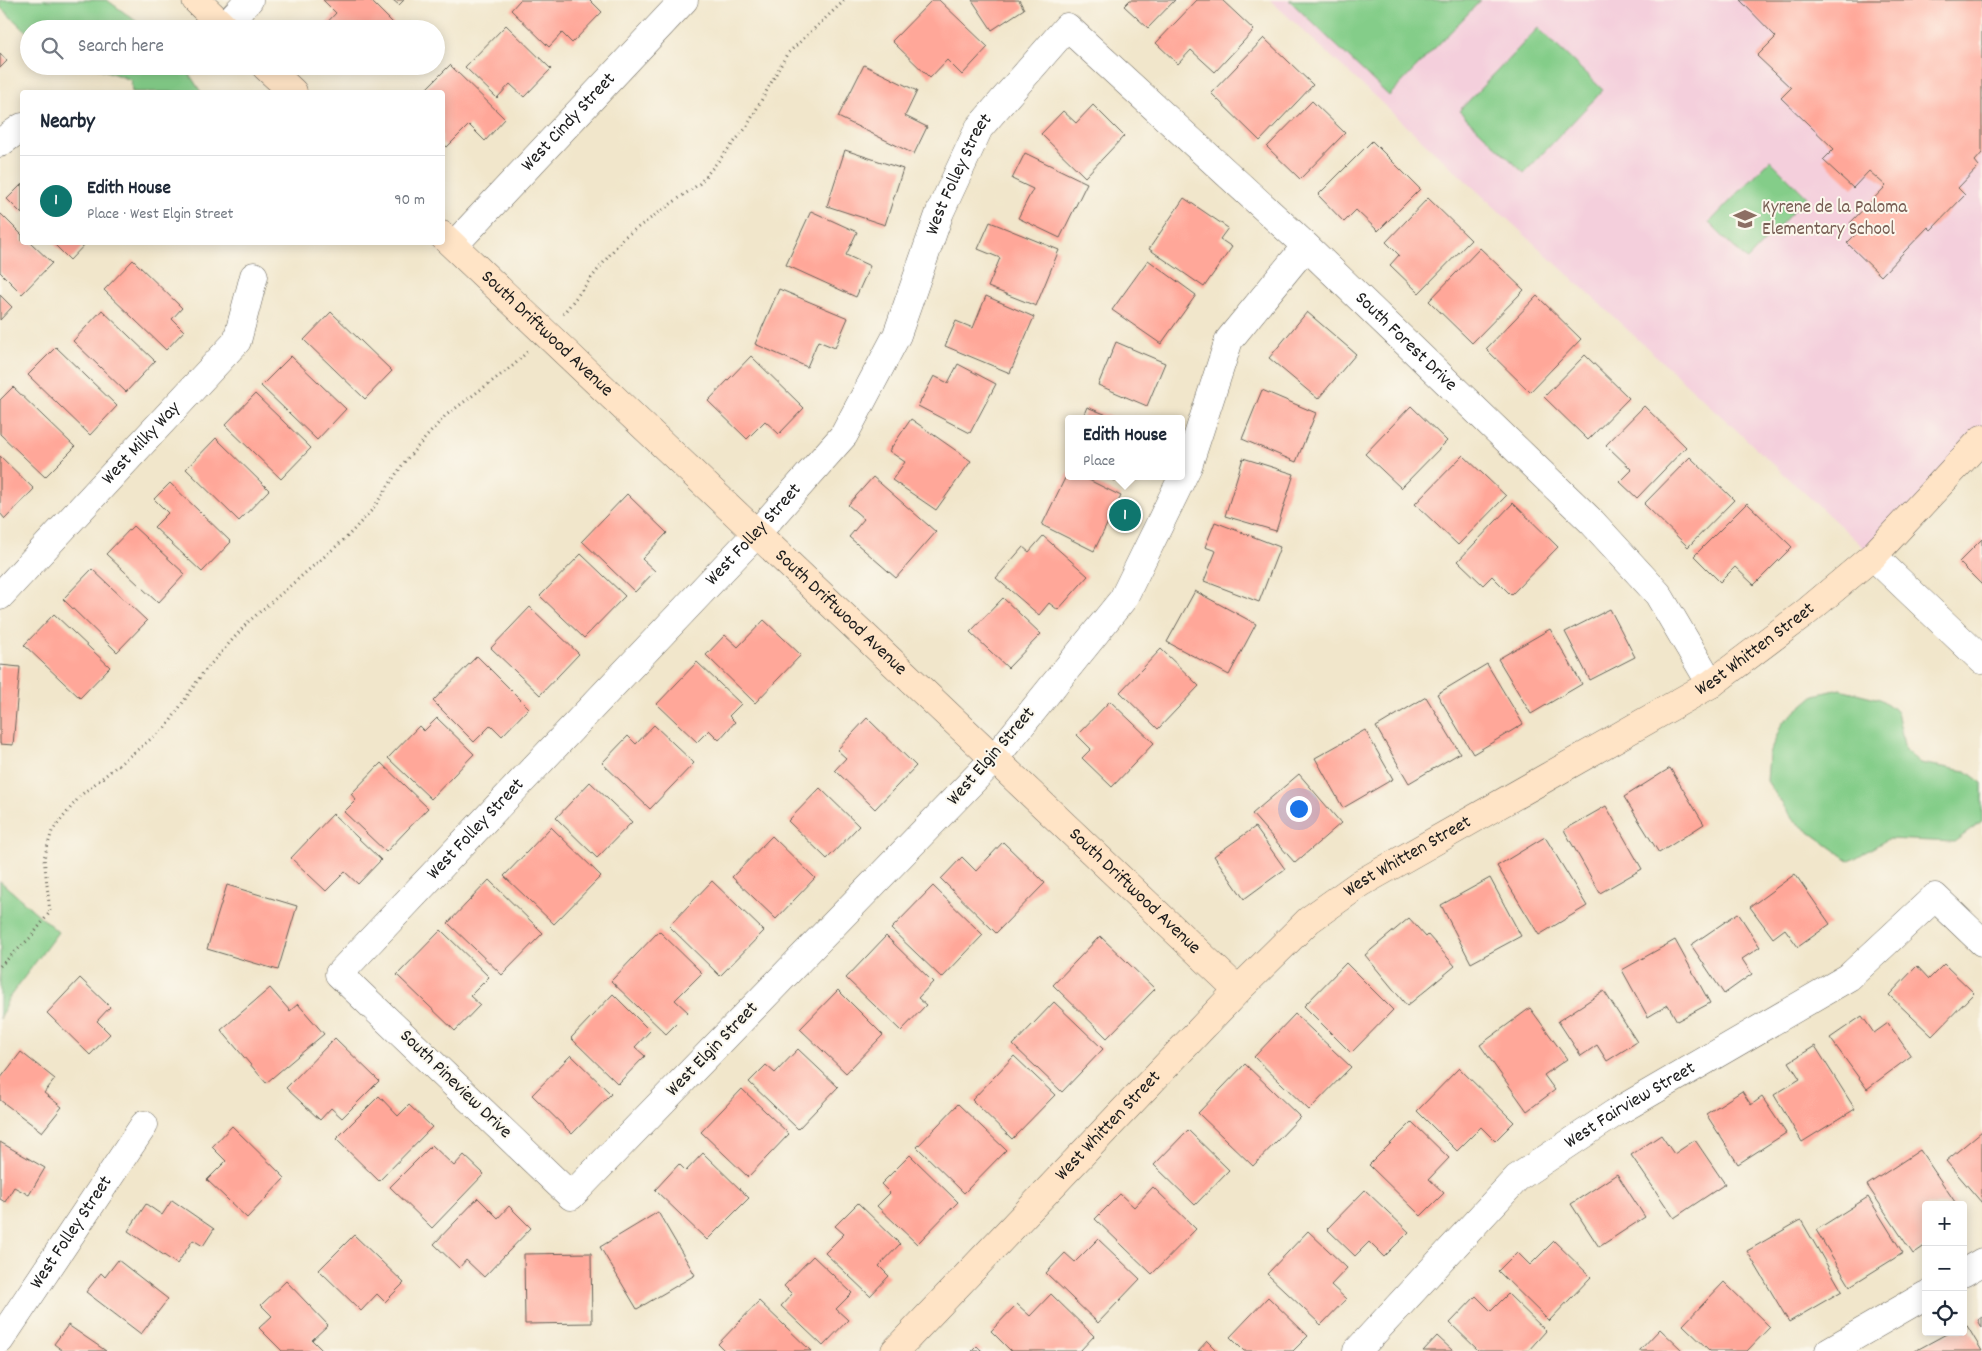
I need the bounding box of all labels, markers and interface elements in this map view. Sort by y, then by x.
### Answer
search box [20,20,445,75]
icon: search [38,34,66,62]
text: Search here [78,34,164,61]
street label: West Cindy Street [515,67,622,178]
text: Nearby [40,108,95,138]
street label: West Folley Street [919,108,999,239]
text: Edith House [87,176,171,203]
text: 1 [54,189,58,212]
text: 90 m [394,189,425,212]
place label: Kyrene de la Paloma Elementary School [1762,195,1908,244]
text: Place · West Elgin Street [87,203,234,226]
school or university icon: Kyrene de la Paloma Elementary School [1732,206,1758,232]
street label: South Driftwood Avenue [474,265,619,404]
street label: South Forest Drive [1348,286,1463,398]
street label: West Milky Way [96,396,188,491]
popup [1065,415,1185,480]
text: Edith House [1083,423,1167,450]
text: Place [1083,450,1115,473]
street label: West Folley Street [700,478,808,592]
pin: 1 [1109,496,1141,534]
street label: South Driftwood Avenue [768,543,913,682]
street label: West Whitten Street [1691,596,1821,704]
street label: West Elgin Street [942,702,1042,812]
street label: West Folley Street [421,773,531,886]
your location [1286,796,1312,822]
street label: West Whitten Street [1338,809,1477,905]
street label: South Driftwood Avenue [1062,822,1206,961]
street label: West Elgin Street [661,996,765,1104]
street label: South Pineview Drive [393,1024,517,1146]
street label: West Fairview Street [1559,1055,1701,1156]
street label: West Whitten Street [1049,1065,1168,1188]
street label: West Folley Street [24,1171,120,1295]
map controls [1922,1201,1967,1336]
button: + [1922,1201,1967,1246]
button: − [1922,1246,1967,1291]
button: locate [1922,1291,1967,1336]

